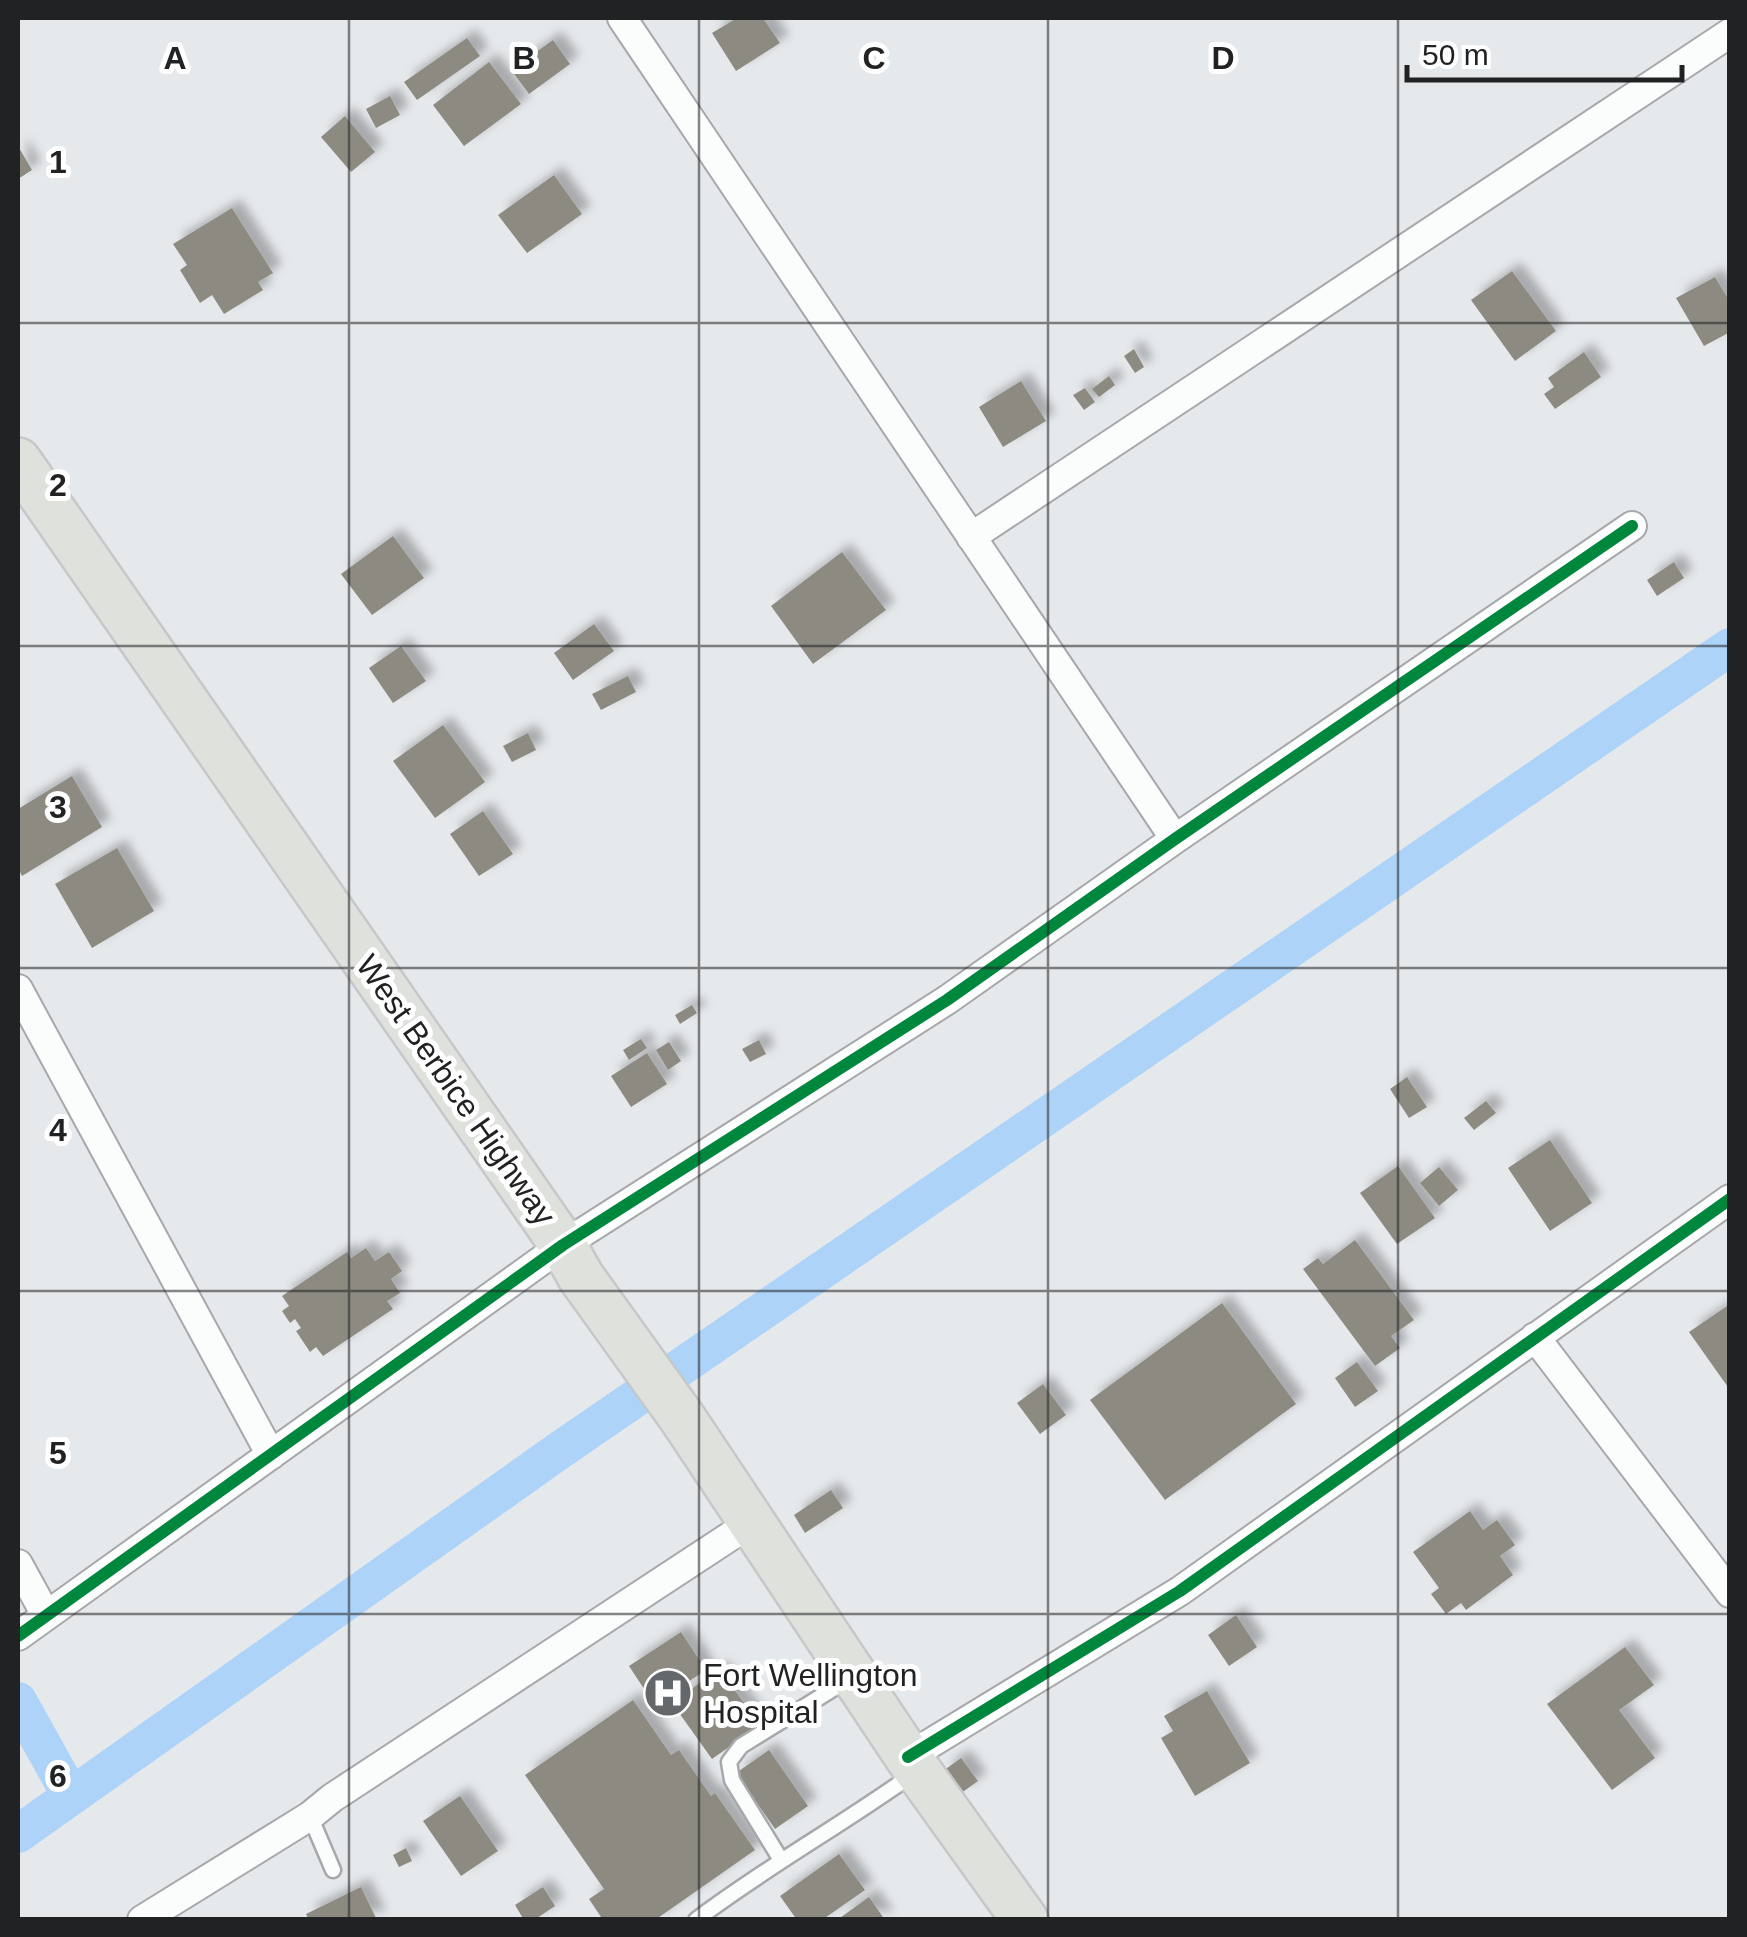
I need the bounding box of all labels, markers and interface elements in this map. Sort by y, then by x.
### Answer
scale bar [1407,20,1682,82]
text: 50 m [1422,38,1489,71]
text: A [163,40,187,76]
text: B [512,40,536,76]
text: C [862,40,886,76]
text: D [1211,40,1235,76]
text: 1 [49,144,67,180]
text: 2 [49,467,67,503]
text: 3 [49,789,67,825]
street label: West Berbice Highway [349,948,563,1232]
text: 4 [49,1112,67,1148]
text: 5 [49,1435,67,1471]
place label: Fort Wellington Hospital [703,1657,918,1730]
hospital icon: Fort Wellington Hospital [642,1667,694,1719]
text: 6 [49,1758,67,1794]

